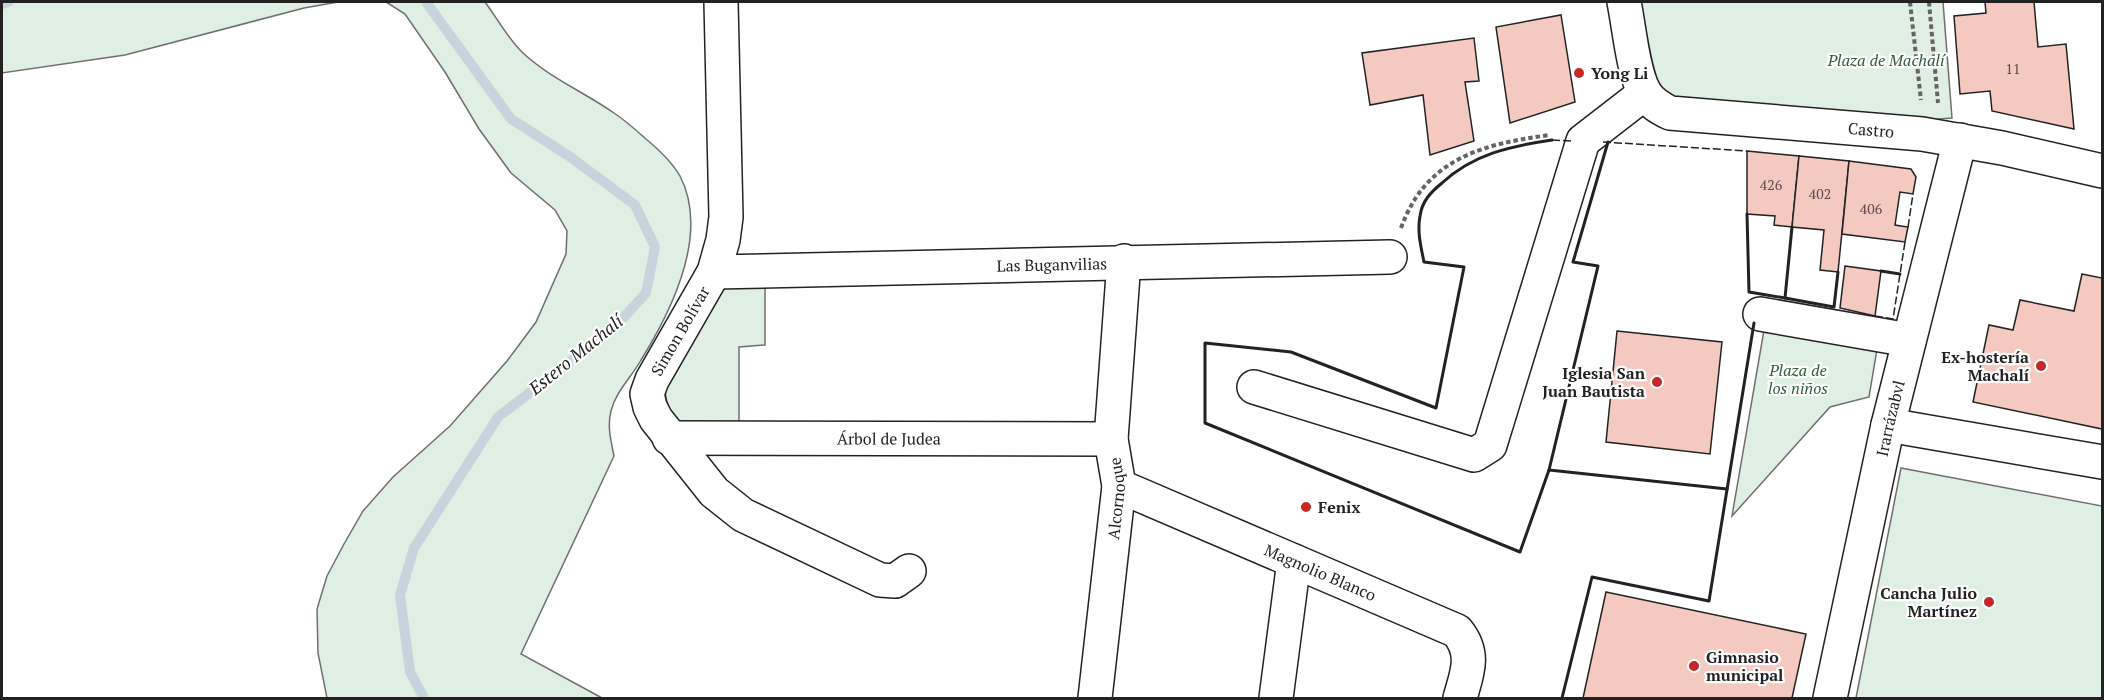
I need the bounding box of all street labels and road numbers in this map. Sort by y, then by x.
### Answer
street label: Castro [1847,117,1895,143]
street label: Las Buganvilias [996,252,1107,277]
street label: Simon Bolívar [645,281,715,380]
street label: Irarrázabvl [1871,378,1910,458]
street label: Árbol de Judea [837,427,941,450]
street label: Alcornoque [1102,456,1130,540]
street label: Magnolio Blanco [1261,539,1380,606]

